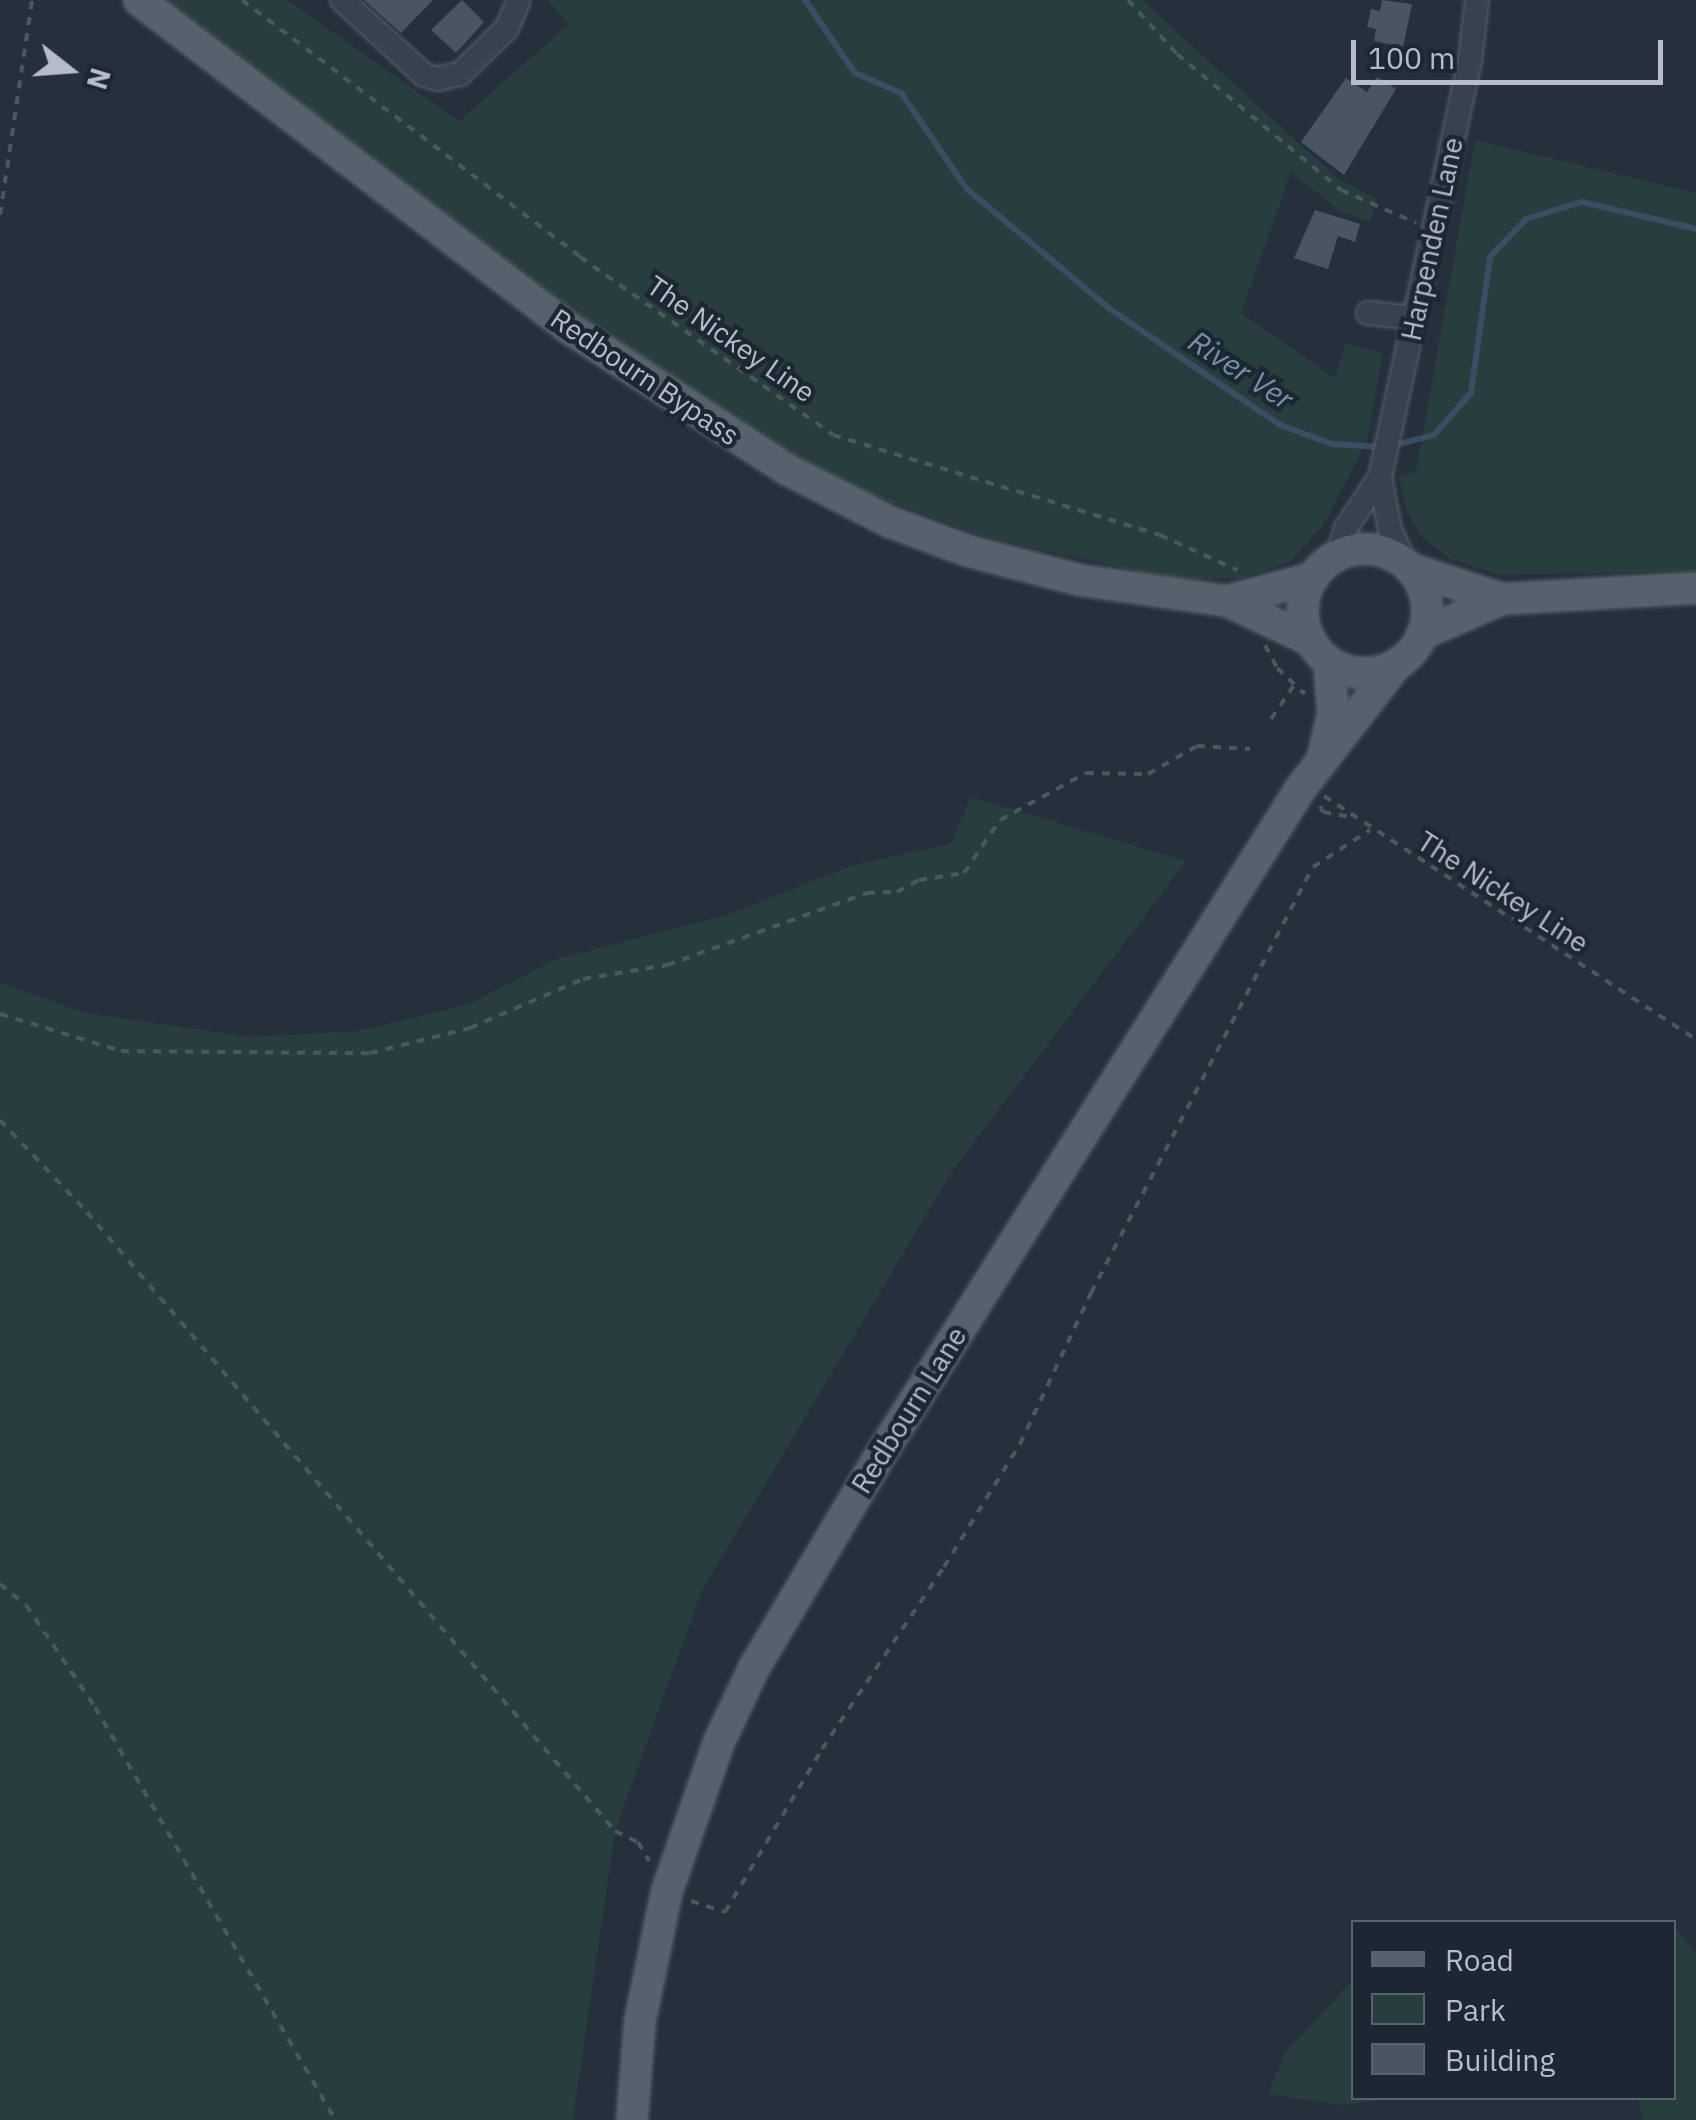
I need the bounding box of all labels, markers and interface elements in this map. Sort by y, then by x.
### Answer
north arrow [20,20,120,120]
scale bar [1356,20,1668,82]
text: 100 m [1368,38,1455,77]
text: N [79,64,120,94]
street label: Harpenden Lane [1394,134,1470,344]
street label: The Nickey Line [641,269,821,409]
street label: Redbourn Bypass [544,302,746,452]
water label: River Ver [1182,323,1300,417]
street label: The Nickey Line [1411,824,1595,960]
street label: Redbourn Lane [844,1321,974,1499]
legend [1351,1920,1676,2100]
text: Road [1445,1940,1514,1979]
text: Park [1445,1990,1506,2029]
text: Building [1445,2040,1555,2079]

